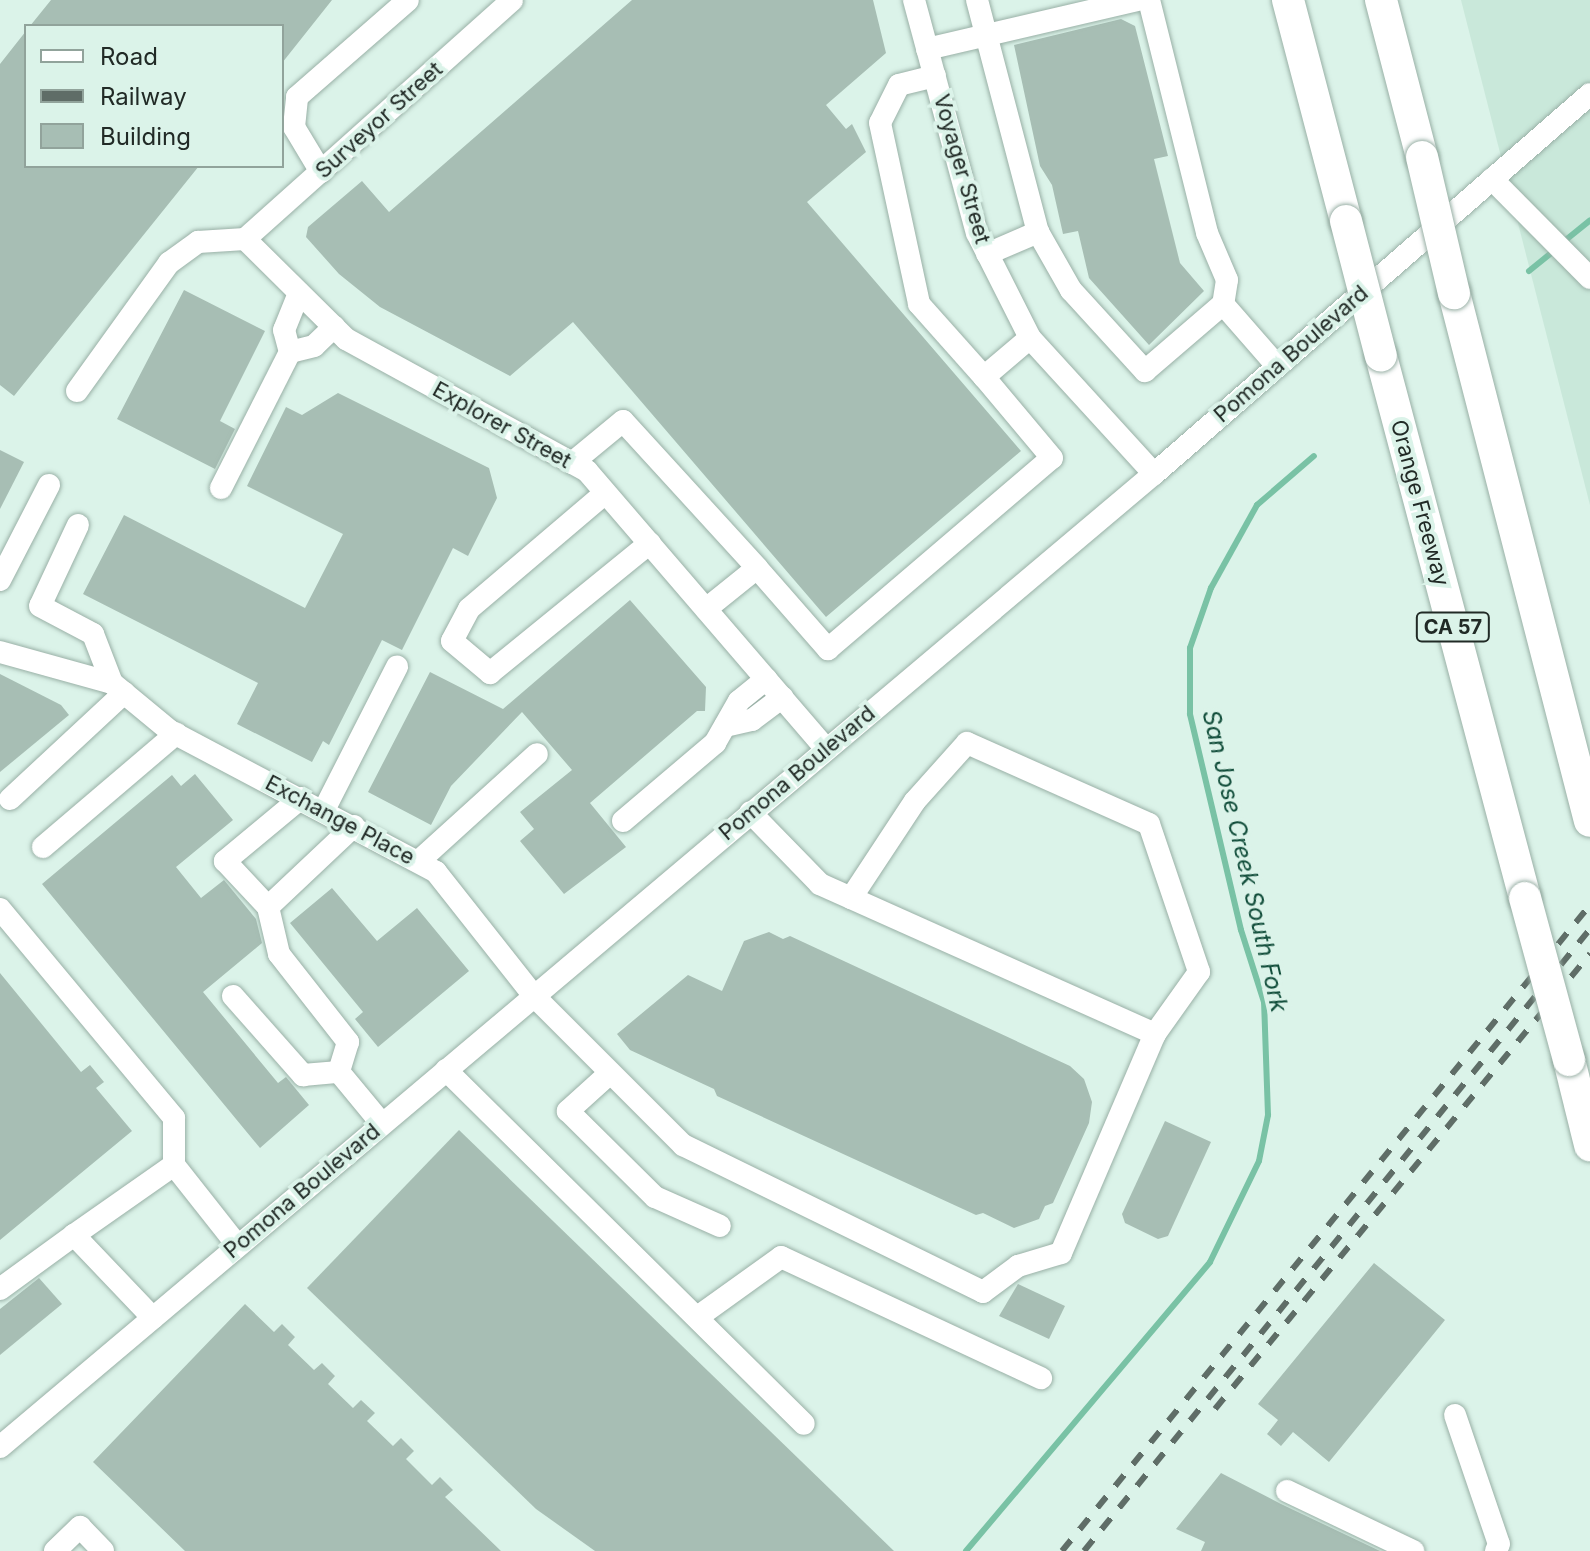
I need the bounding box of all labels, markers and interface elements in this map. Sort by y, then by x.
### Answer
legend [24,24,284,168]
text: Road [100,42,158,71]
street label: Surveyor Street [310,56,448,184]
text: Railway [100,82,187,111]
street label: Voyager Street [928,91,996,247]
text: Building [100,122,191,151]
street label: Pomona Boulevard [1209,280,1373,428]
street label: Explorer Street [428,376,576,474]
street label: Orange Freeway [1385,417,1455,589]
road number: CA 57 [1415,611,1491,643]
street label: Pomona Boulevard [714,700,880,846]
water label: San Jose Creek South Fork [1196,707,1294,1015]
street label: Exchange Place [261,770,419,870]
street label: Pomona Boulevard [219,1118,385,1264]

